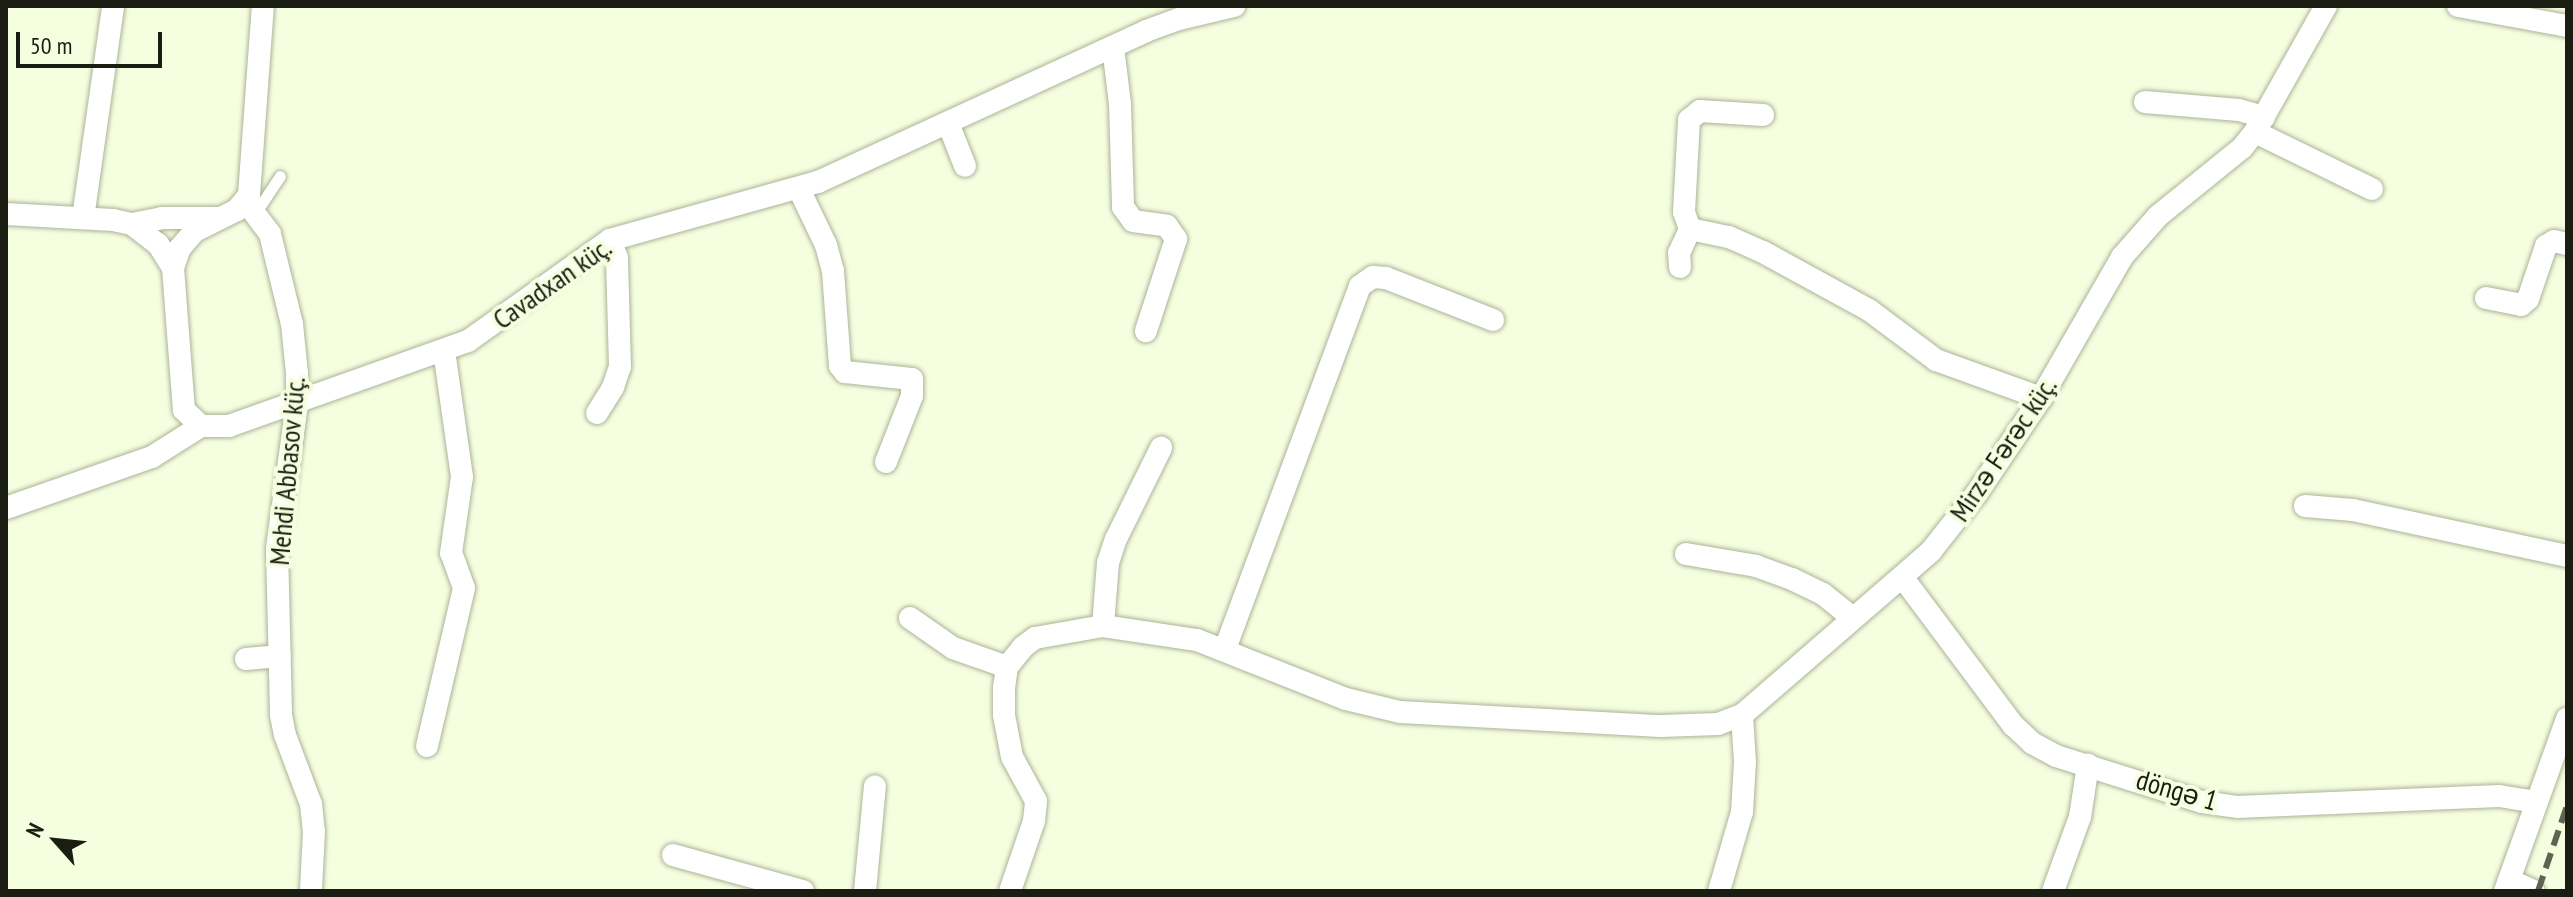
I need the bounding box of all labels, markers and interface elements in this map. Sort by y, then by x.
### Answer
scale bar [20,16,166,66]
text: 50 m [30,30,72,61]
street label: Cavadxan küç. [486,230,618,336]
street label: Mirzə Fərəc küç. [1942,370,2064,528]
street label: Mehdi Abbasov küç. [262,375,312,567]
street label: döngə 1 [2133,762,2221,818]
north arrow [16,801,96,881]
text: N [19,818,50,842]

